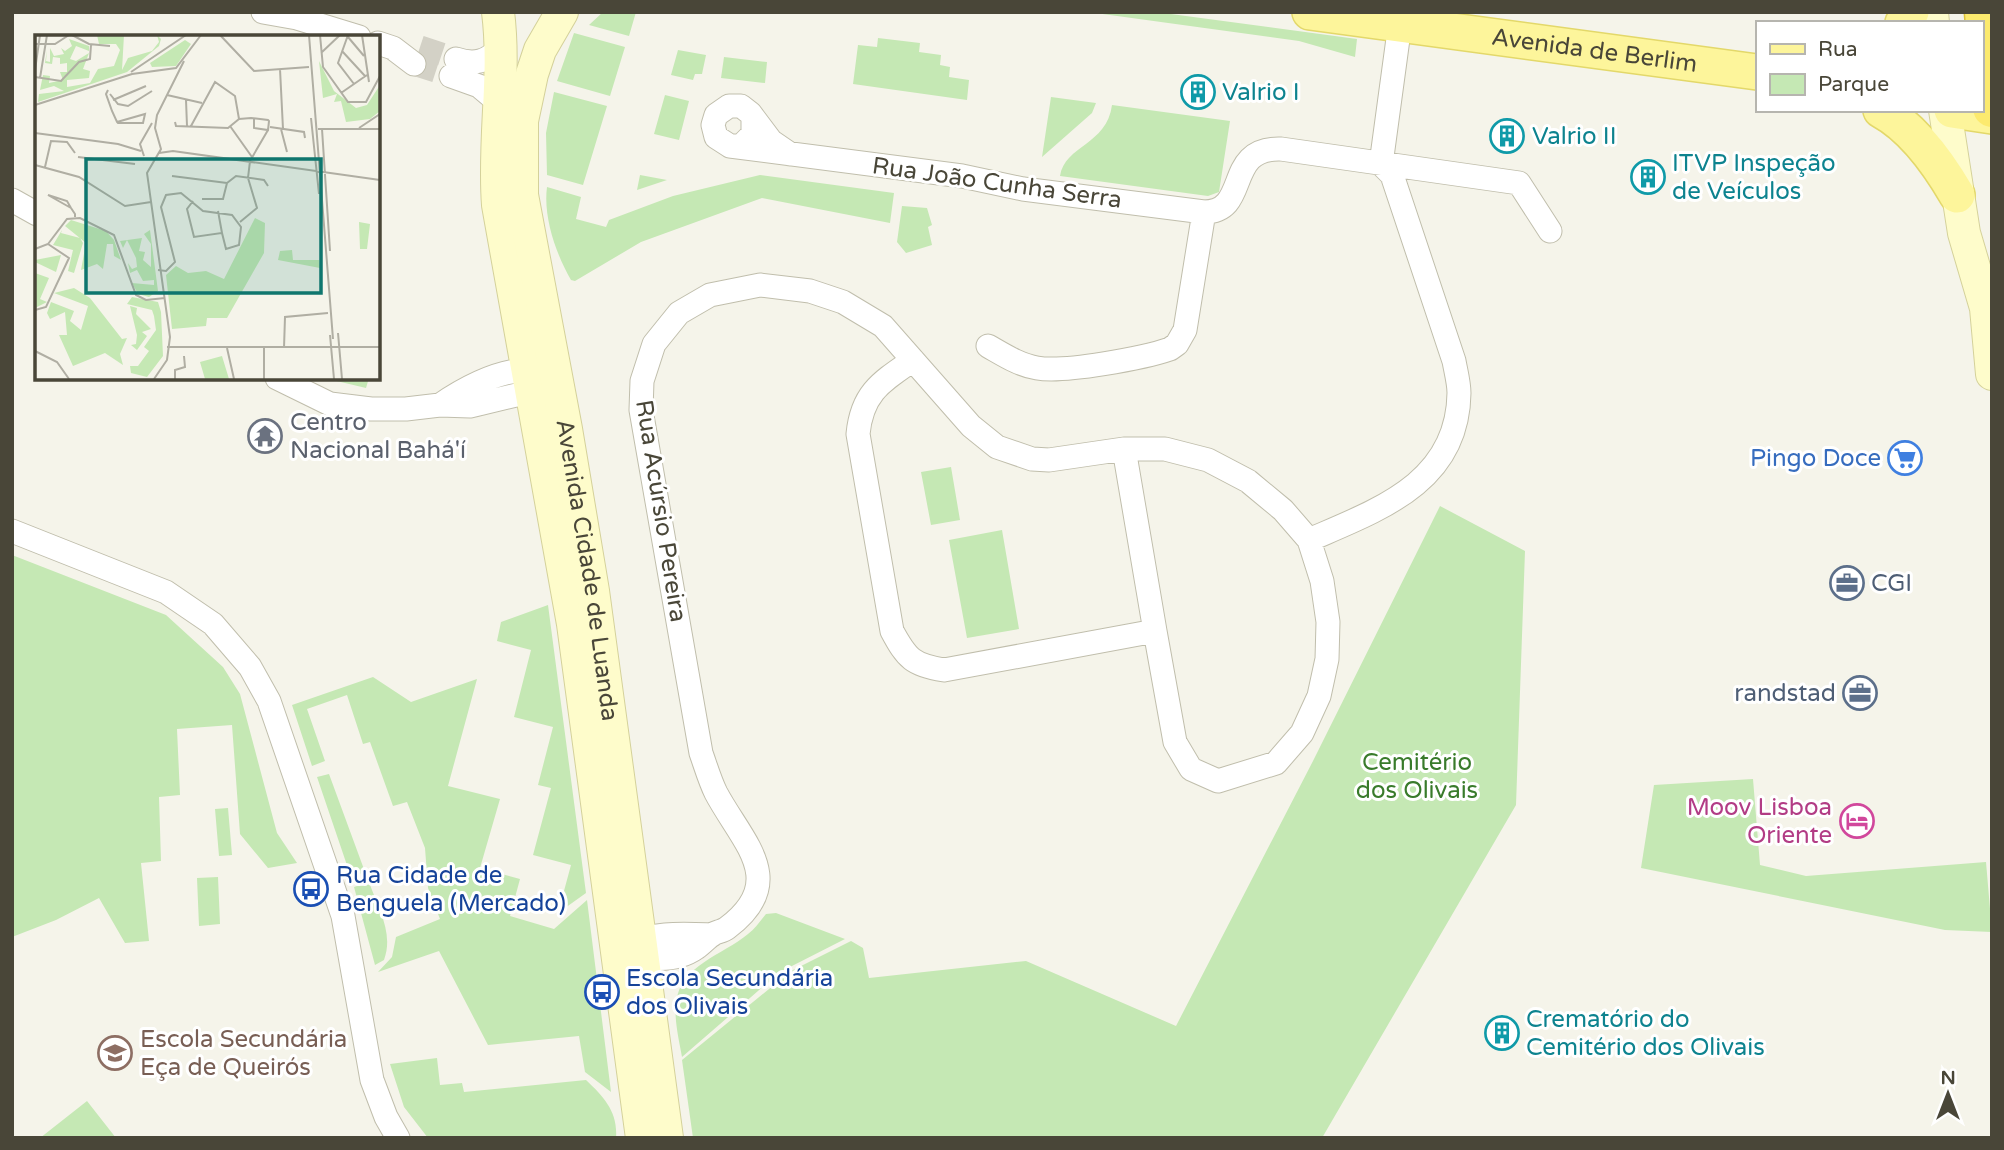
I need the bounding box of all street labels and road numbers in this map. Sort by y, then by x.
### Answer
street label: Avenida de Berlim [1490,22,1699,78]
street label: Rua João Cunha Serra [870,151,1124,215]
street label: Rua Acúrsio Pereira [629,398,693,624]
street label: Avenida Cidade de Luanda [550,416,625,723]

